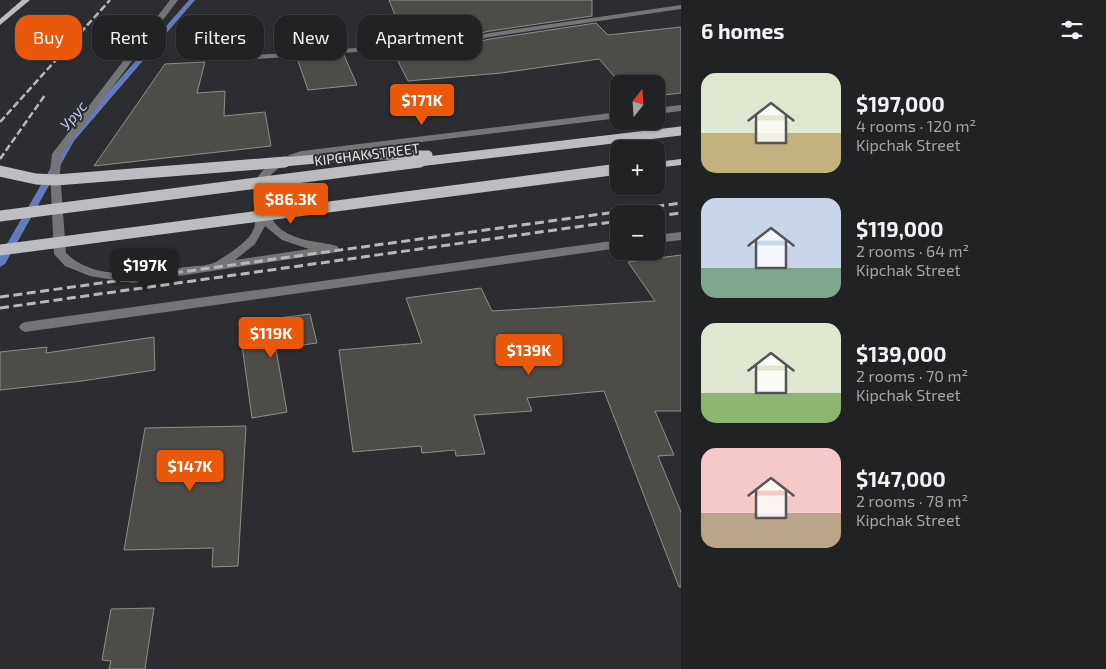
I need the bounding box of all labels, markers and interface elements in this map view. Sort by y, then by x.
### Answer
chip: Buy [15,15,82,60]
chip: Rent [92,15,166,60]
chip: Filters [176,15,264,60]
chip: New [274,15,347,60]
chip: Apartment [357,15,482,60]
icon: filters [1058,16,1086,44]
text: 6 homes [701,18,784,43]
north arrow [610,75,665,130]
map controls [610,75,665,260]
pin: $171K [387,84,457,126]
text: $171K [401,90,443,109]
text: $197,000 [856,91,945,116]
icon: home [741,93,801,153]
water label: Урус [56,97,90,133]
text: 4 rooms · 120 m² [856,116,976,135]
text: Kipchak Street [856,135,961,154]
street label: KIPCHAK STREET [313,139,421,169]
button: + [610,140,665,195]
pin: $86.3K [250,182,332,225]
text: $86.3K [265,189,317,208]
button: − [610,205,665,260]
text: $119,000 [856,216,944,241]
icon: home [741,218,801,278]
text: 2 rooms · 64 m² [856,241,969,260]
pin: $197K [110,248,180,291]
text: $197K [123,255,167,274]
text: Kipchak Street [856,260,961,279]
pin: $119K [236,316,306,359]
text: $119K [250,323,292,342]
pin: $139K [494,334,564,376]
text: $139K [507,340,551,359]
text: $139,000 [856,341,946,366]
icon: home [741,343,801,403]
text: 2 rooms · 70 m² [856,366,968,385]
text: Kipchak Street [856,385,961,404]
pin: $147K [155,450,225,492]
text: $147K [168,456,212,475]
text: $147,000 [856,466,946,491]
icon: home [741,468,801,528]
text: 2 rooms · 78 m² [856,491,968,510]
text: Kipchak Street [856,510,961,529]

